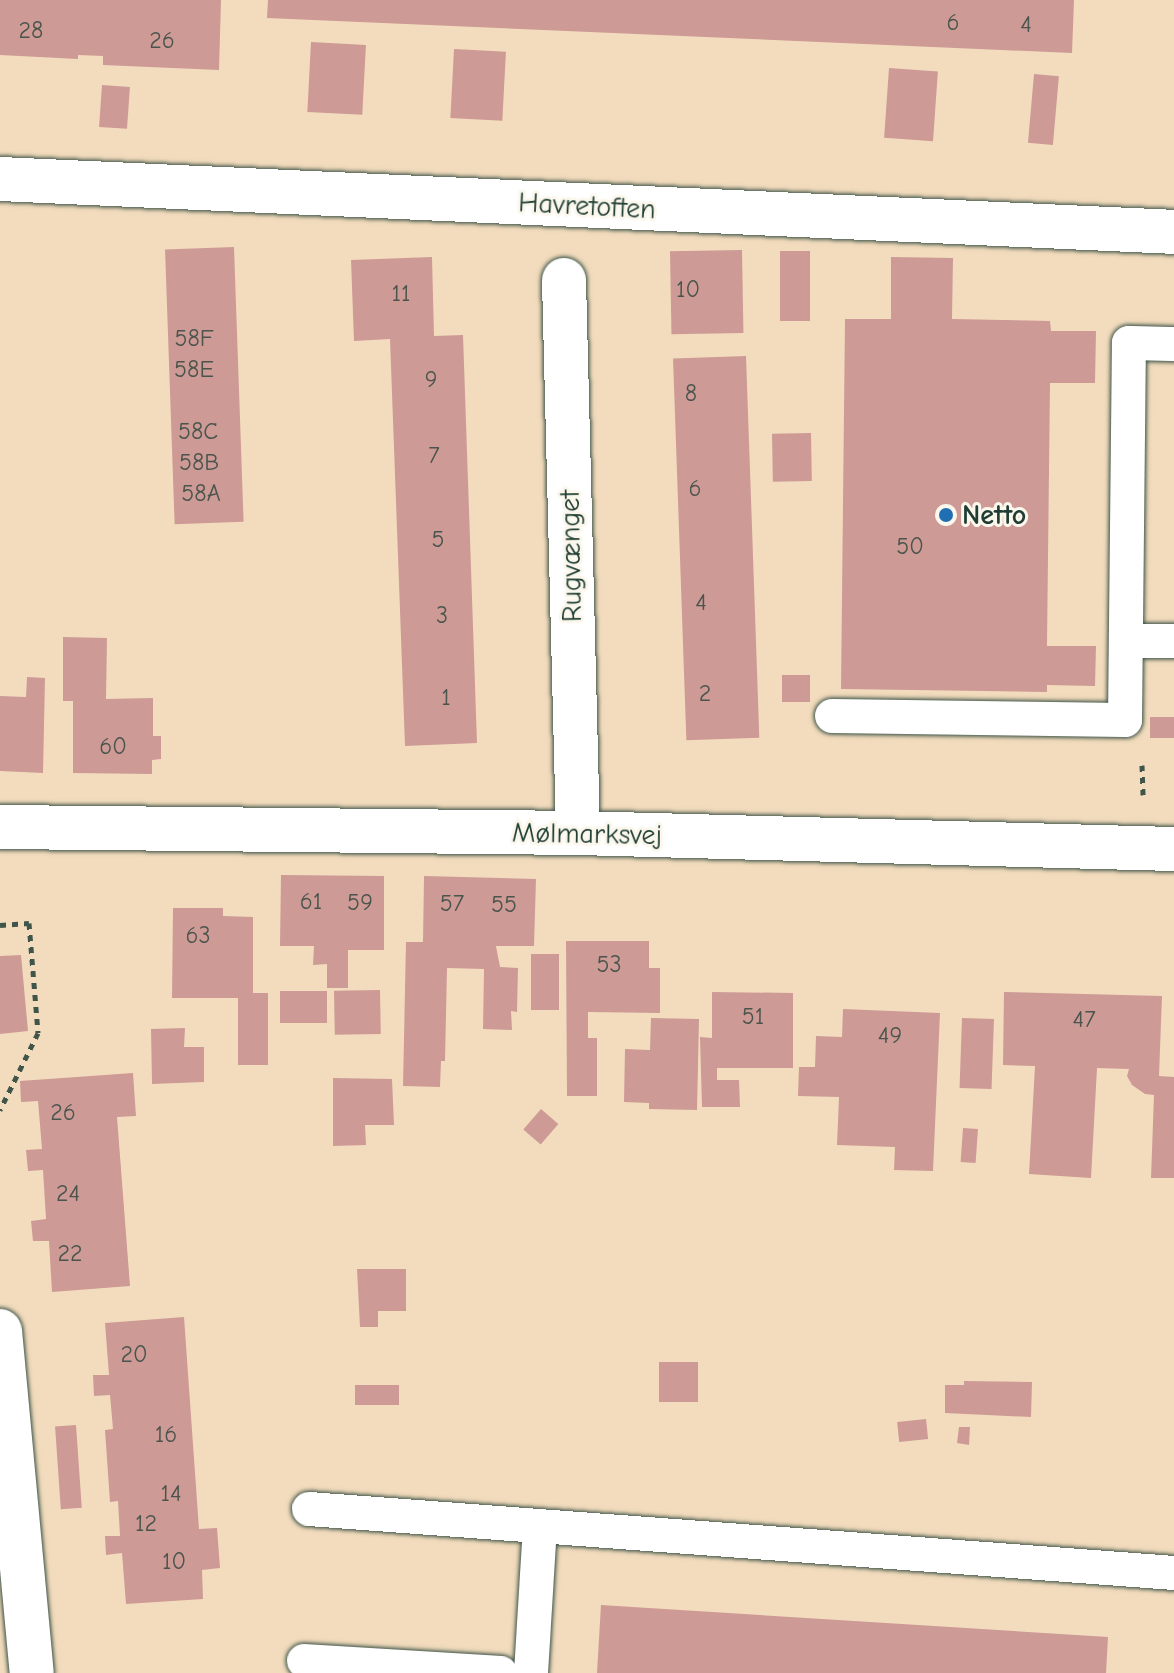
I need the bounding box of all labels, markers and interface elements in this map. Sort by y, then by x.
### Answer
house number: 6 [946,9,960,37]
house number: 4 [1020,11,1032,39]
house number: 28 [19,17,43,45]
house number: 26 [149,27,175,55]
street label: Havretoften [518,186,656,226]
house number: 10 [676,276,700,304]
house number: 11 [391,280,411,308]
house number: 58F [174,325,214,353]
house number: 58E [174,356,214,384]
house number: 9 [425,366,437,394]
house number: 8 [685,380,697,408]
house number: 58C [178,418,218,446]
house number: 7 [428,442,440,470]
house number: 58B [179,449,219,477]
house number: 6 [688,475,702,503]
house number: 58A [181,480,221,508]
street label: Rugvænget [553,490,589,622]
place label: Netto [962,498,1026,532]
marker: Netto [937,506,955,524]
house number: 5 [431,526,445,554]
house number: 50 [896,533,924,561]
house number: 4 [695,589,707,617]
house number: 3 [436,602,448,630]
house number: 2 [699,680,711,708]
house number: 1 [441,684,451,712]
house number: 60 [99,733,127,761]
street label: Mølmarksvej [512,816,662,852]
house number: 61 [300,888,322,916]
house number: 59 [347,889,373,917]
house number: 57 [440,890,464,918]
house number: 55 [491,891,517,919]
house number: 63 [185,922,211,950]
house number: 53 [596,951,622,979]
house number: 51 [742,1003,764,1031]
house number: 47 [1073,1006,1095,1034]
house number: 49 [878,1022,902,1050]
house number: 26 [50,1099,76,1127]
house number: 24 [56,1180,80,1208]
house number: 22 [57,1240,83,1268]
house number: 20 [120,1341,148,1369]
house number: 16 [155,1421,177,1449]
house number: 14 [160,1480,182,1508]
house number: 12 [135,1510,157,1538]
house number: 10 [162,1548,186,1576]

